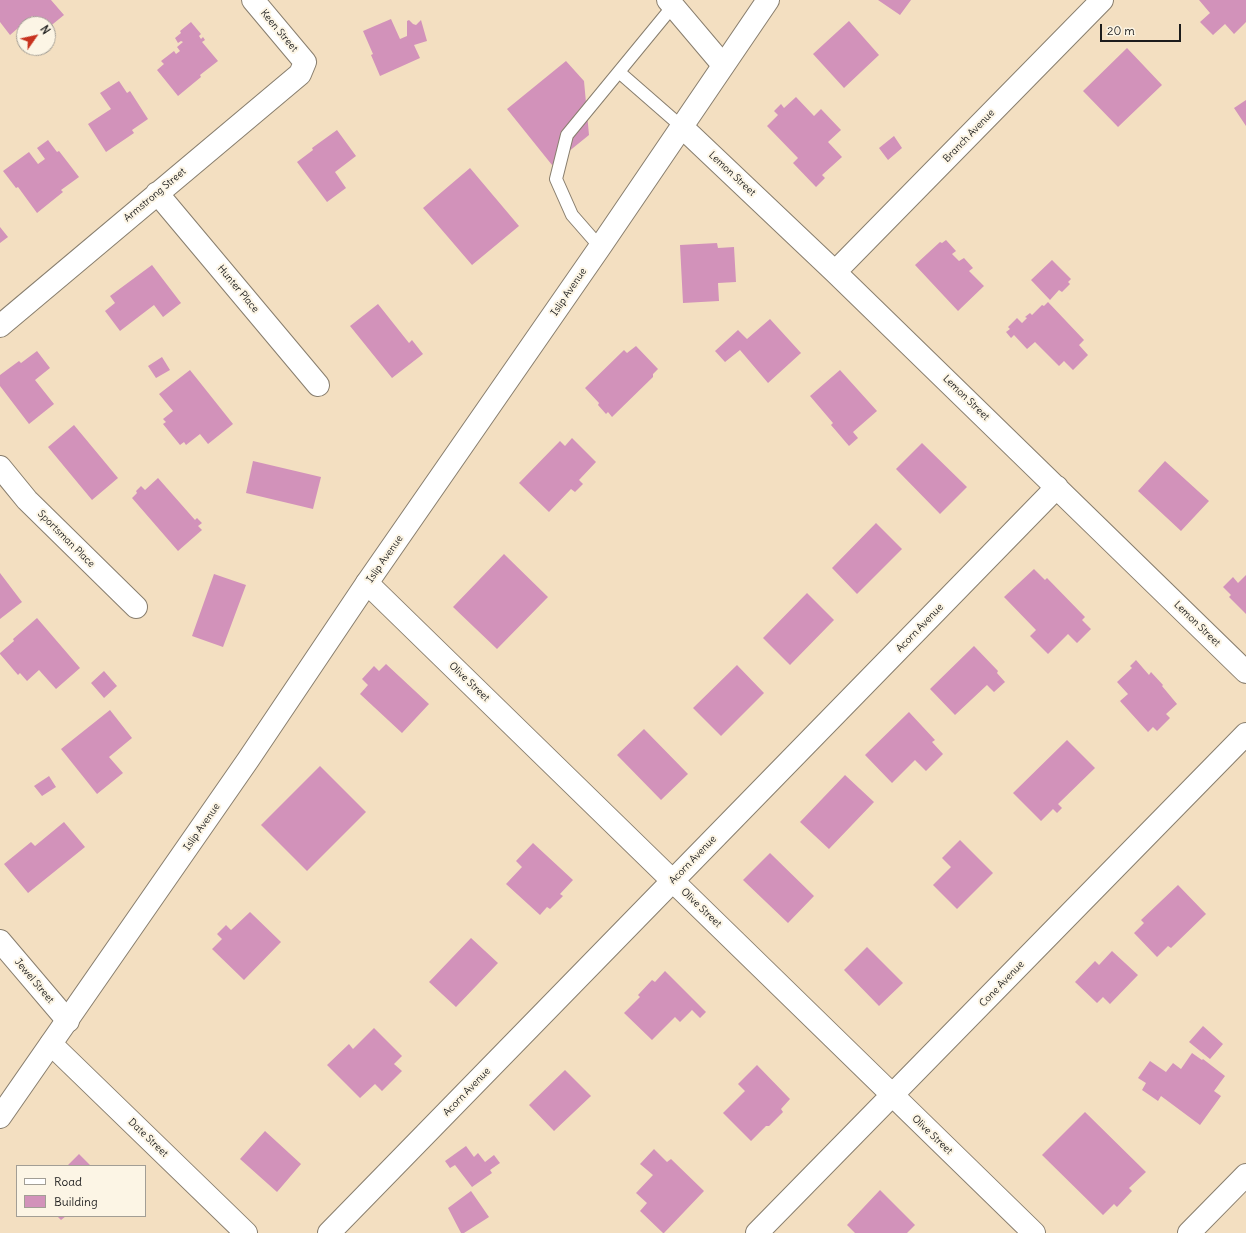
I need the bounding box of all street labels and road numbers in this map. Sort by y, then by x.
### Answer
street label: Keen Street [258,7,300,55]
street label: Branch Avenue [941,107,997,165]
street label: Lemon Street [706,149,758,199]
street label: Armstrong Street [122,166,188,224]
street label: Hunter Place [215,263,261,315]
street label: Islip Avenue [549,266,589,318]
street label: Lemon Street [940,373,992,423]
street label: Sportsman Place [35,508,97,570]
street label: Islip Avenue [364,533,406,585]
street label: Lemon Street [1171,599,1223,649]
street label: Acorn Avenue [894,601,946,655]
street label: Olive Street [446,660,492,704]
street label: Islip Avenue [181,801,223,853]
street label: Acorn Avenue [667,833,719,887]
street label: Olive Street [678,886,724,930]
street label: Jewel Street [12,956,56,1006]
street label: Cone Avenue [977,959,1027,1009]
street label: Acorn Avenue [441,1065,493,1119]
street label: Olive Street [909,1113,955,1157]
street label: Date Street [126,1116,170,1160]

